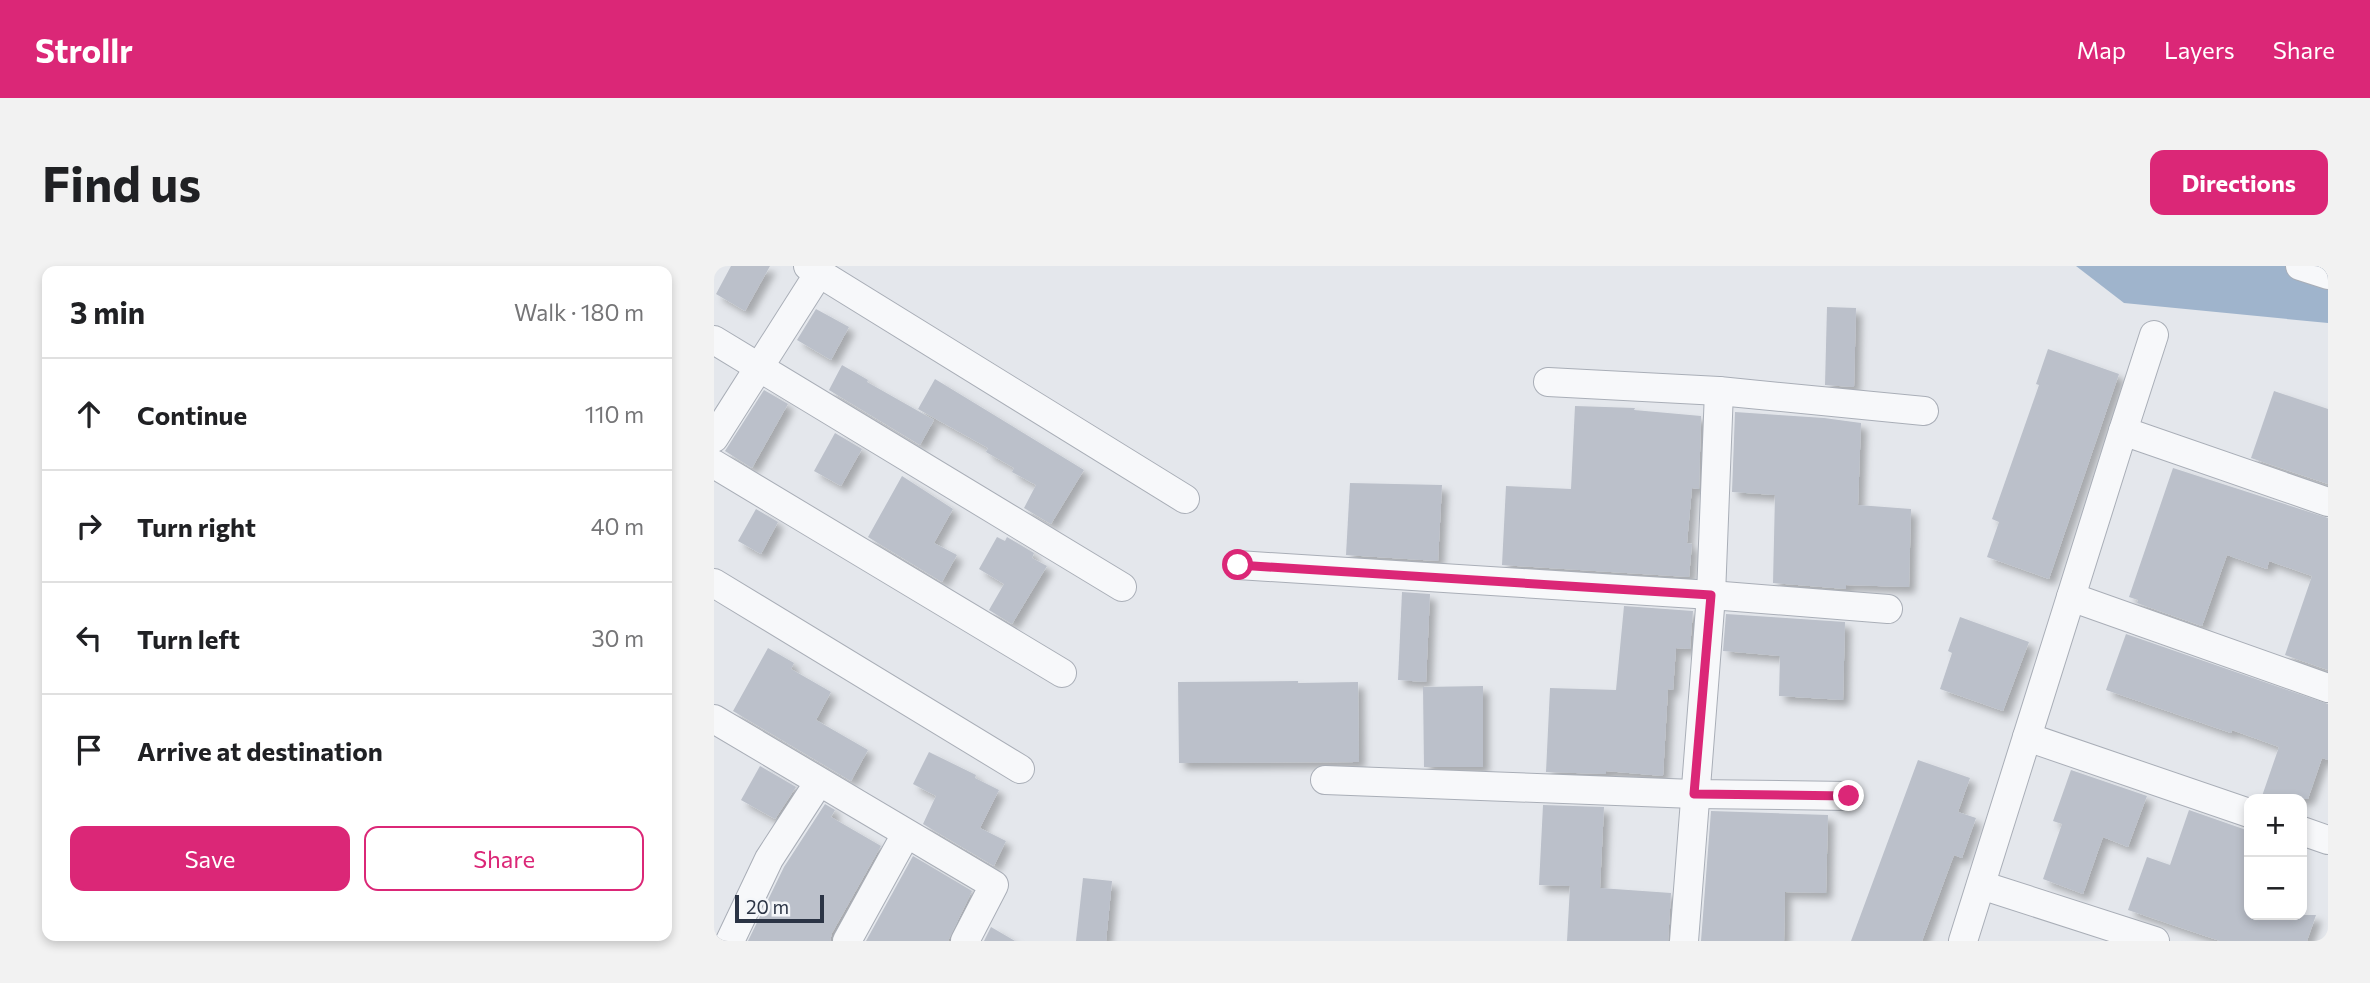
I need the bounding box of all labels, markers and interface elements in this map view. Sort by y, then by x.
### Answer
text: Strollr [35,29,133,70]
text: Map [2077,35,2126,64]
text: Layers [2164,35,2235,64]
text: Share [2273,35,2335,64]
button: Directions [2150,150,2328,215]
text: Find us [42,152,201,212]
text: 3 min [70,293,145,330]
text: Walk · 180 m [514,298,644,326]
icon: ahead [70,395,108,433]
text: Continue [137,399,247,430]
text: 110 m [585,400,644,428]
icon: right [70,507,108,545]
text: Turn right [137,511,256,542]
text: 40 m [591,512,644,540]
route start [1222,549,1253,580]
icon: left [70,619,108,657]
text: Turn left [137,623,240,654]
text: 30 m [591,624,644,652]
icon: arrive [70,731,108,769]
text: Arrive at destination [137,735,383,766]
route end [1833,780,1864,811]
map controls [2244,794,2307,920]
button: + [2244,794,2307,857]
button: Save [70,826,350,891]
button: Share [364,826,644,891]
button: − [2244,857,2307,920]
scale bar [735,892,824,924]
text: 20 m [746,895,789,918]

